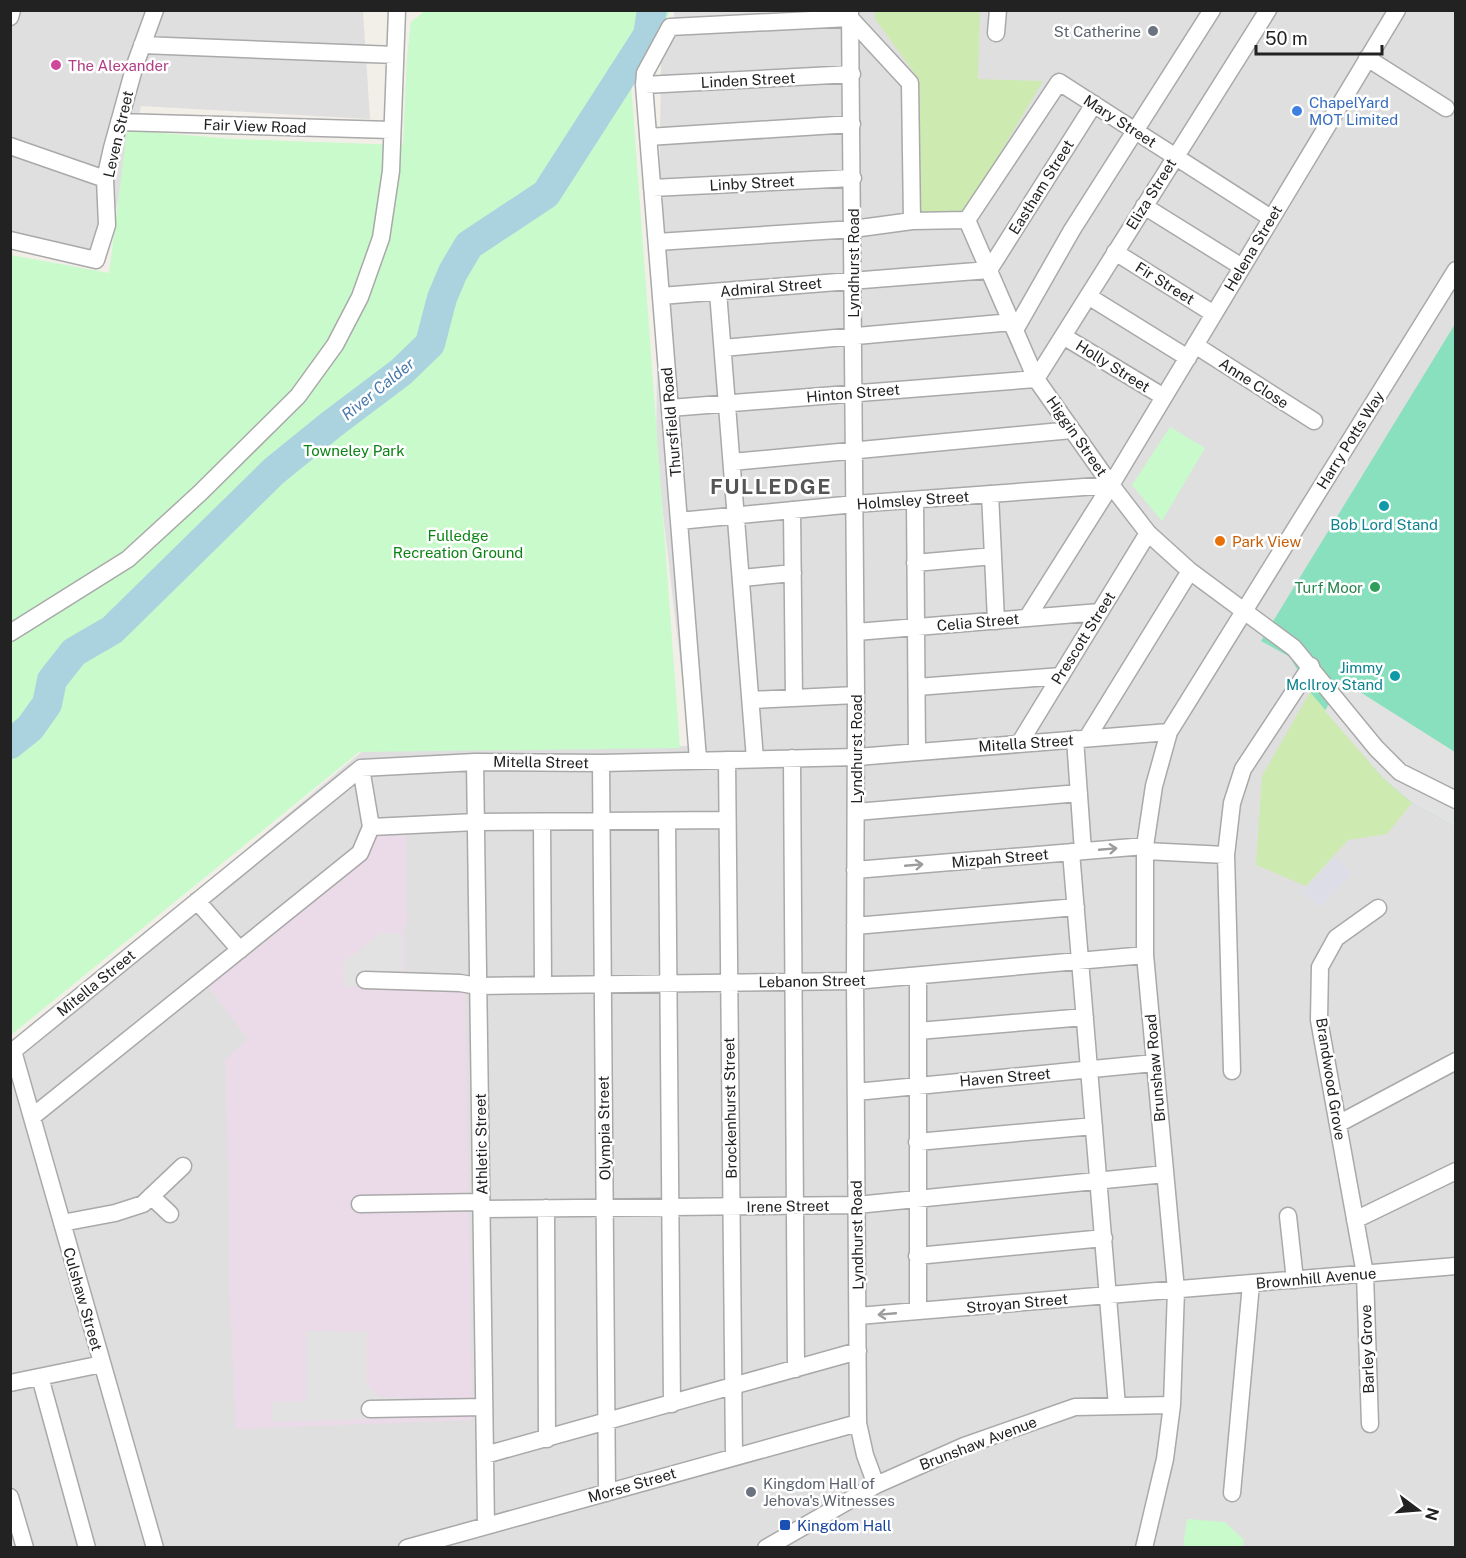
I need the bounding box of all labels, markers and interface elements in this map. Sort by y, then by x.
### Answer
scale bar [1256,18,1382,56]
place label: St Catherine [1054,23,1141,40]
marker: St Catherine [1146,24,1160,38]
text: 50 m [1265,28,1308,49]
place label: The Alexander [68,57,169,74]
marker: The Alexander [49,58,63,72]
street label: Linden Street [700,69,796,91]
street label: Leven Street [100,89,136,179]
street label: Mary Street [1081,91,1160,151]
place label: ChapelYard MOT Limited [1309,94,1398,128]
marker: ChapelYard MOT Limited [1290,104,1304,118]
street label: Fair View Road [203,116,307,136]
street label: Eastham Street [1005,137,1077,237]
street label: Eliza Street [1123,155,1180,233]
street label: Linby Street [709,172,795,194]
street label: Helena Street [1221,202,1285,294]
street label: Lyndhurst Road [845,208,862,318]
street label: Fir Street [1132,258,1198,308]
street label: Admiral Street [719,274,823,300]
street label: Holly Street [1073,337,1153,396]
water label: River Calder [338,353,419,424]
street label: Anne Close [1216,354,1292,412]
street label: Thursfield Road [658,366,684,478]
street label: Hinton Street [806,380,901,406]
street label: Harry Potts Way [1313,388,1387,492]
street label: Higgin Street [1043,393,1111,479]
park label: Towneley Park [303,442,405,459]
district label: FULLEDGE [710,474,832,499]
street label: Holmsley Street [856,488,970,512]
marker: Bob Lord Stand [1377,499,1391,513]
place label: Bob Lord Stand [1330,516,1438,533]
park label: Fulledge Recreation Ground [393,527,523,561]
place label: Park View [1232,533,1301,550]
marker: Park View [1213,534,1227,548]
place label: Turf Moor [1295,579,1363,596]
marker: Turf Moor [1368,580,1382,594]
street label: Prescott Street [1048,588,1118,687]
street label: Celia Street [936,610,1020,634]
place label: Jimmy McIlroy Stand [1286,659,1383,693]
marker: Jimmy McIlroy Stand [1388,669,1402,683]
street label: Lyndhurst Road [848,694,865,804]
street label: Mitella Street [978,731,1074,755]
street label: Mitella Street [493,753,589,771]
one-way arrow [1098,843,1118,854]
street label: Mizpah Street [951,845,1049,871]
one-way arrow [903,859,923,870]
street label: Mitella Street [53,946,139,1020]
street label: Lebanon Street [758,972,866,990]
street label: Brunshaw Road [1142,1013,1168,1123]
street label: Brandwood Grove [1313,1017,1349,1141]
street label: Brockenhurst Street [720,1037,740,1179]
street label: Haven Street [959,1065,1051,1089]
street label: Olympia Street [595,1075,613,1180]
street label: Athletic Street [472,1093,490,1195]
street label: Lyndhurst Road [848,1180,866,1290]
street label: Irene Street [746,1197,830,1215]
street label: Culshaw Street [60,1245,106,1353]
street label: Brownhill Avenue [1255,1264,1377,1292]
street label: Stroyan Street [965,1290,1069,1316]
street label: Barley Grove [1357,1304,1377,1394]
one-way arrow [878,1309,898,1320]
street label: Brunshaw Avenue [917,1413,1039,1473]
street label: Morse Street [586,1464,678,1506]
place label: Kingdom Hall of Jehova's Witnesses [763,1475,895,1509]
north arrow [1388,1480,1448,1540]
marker: Kingdom Hall of Jehova's Witnesses [744,1485,758,1499]
text: N [1421,1505,1443,1523]
place label: Kingdom Hall [797,1517,891,1534]
marker: Kingdom Hall [778,1518,792,1532]

